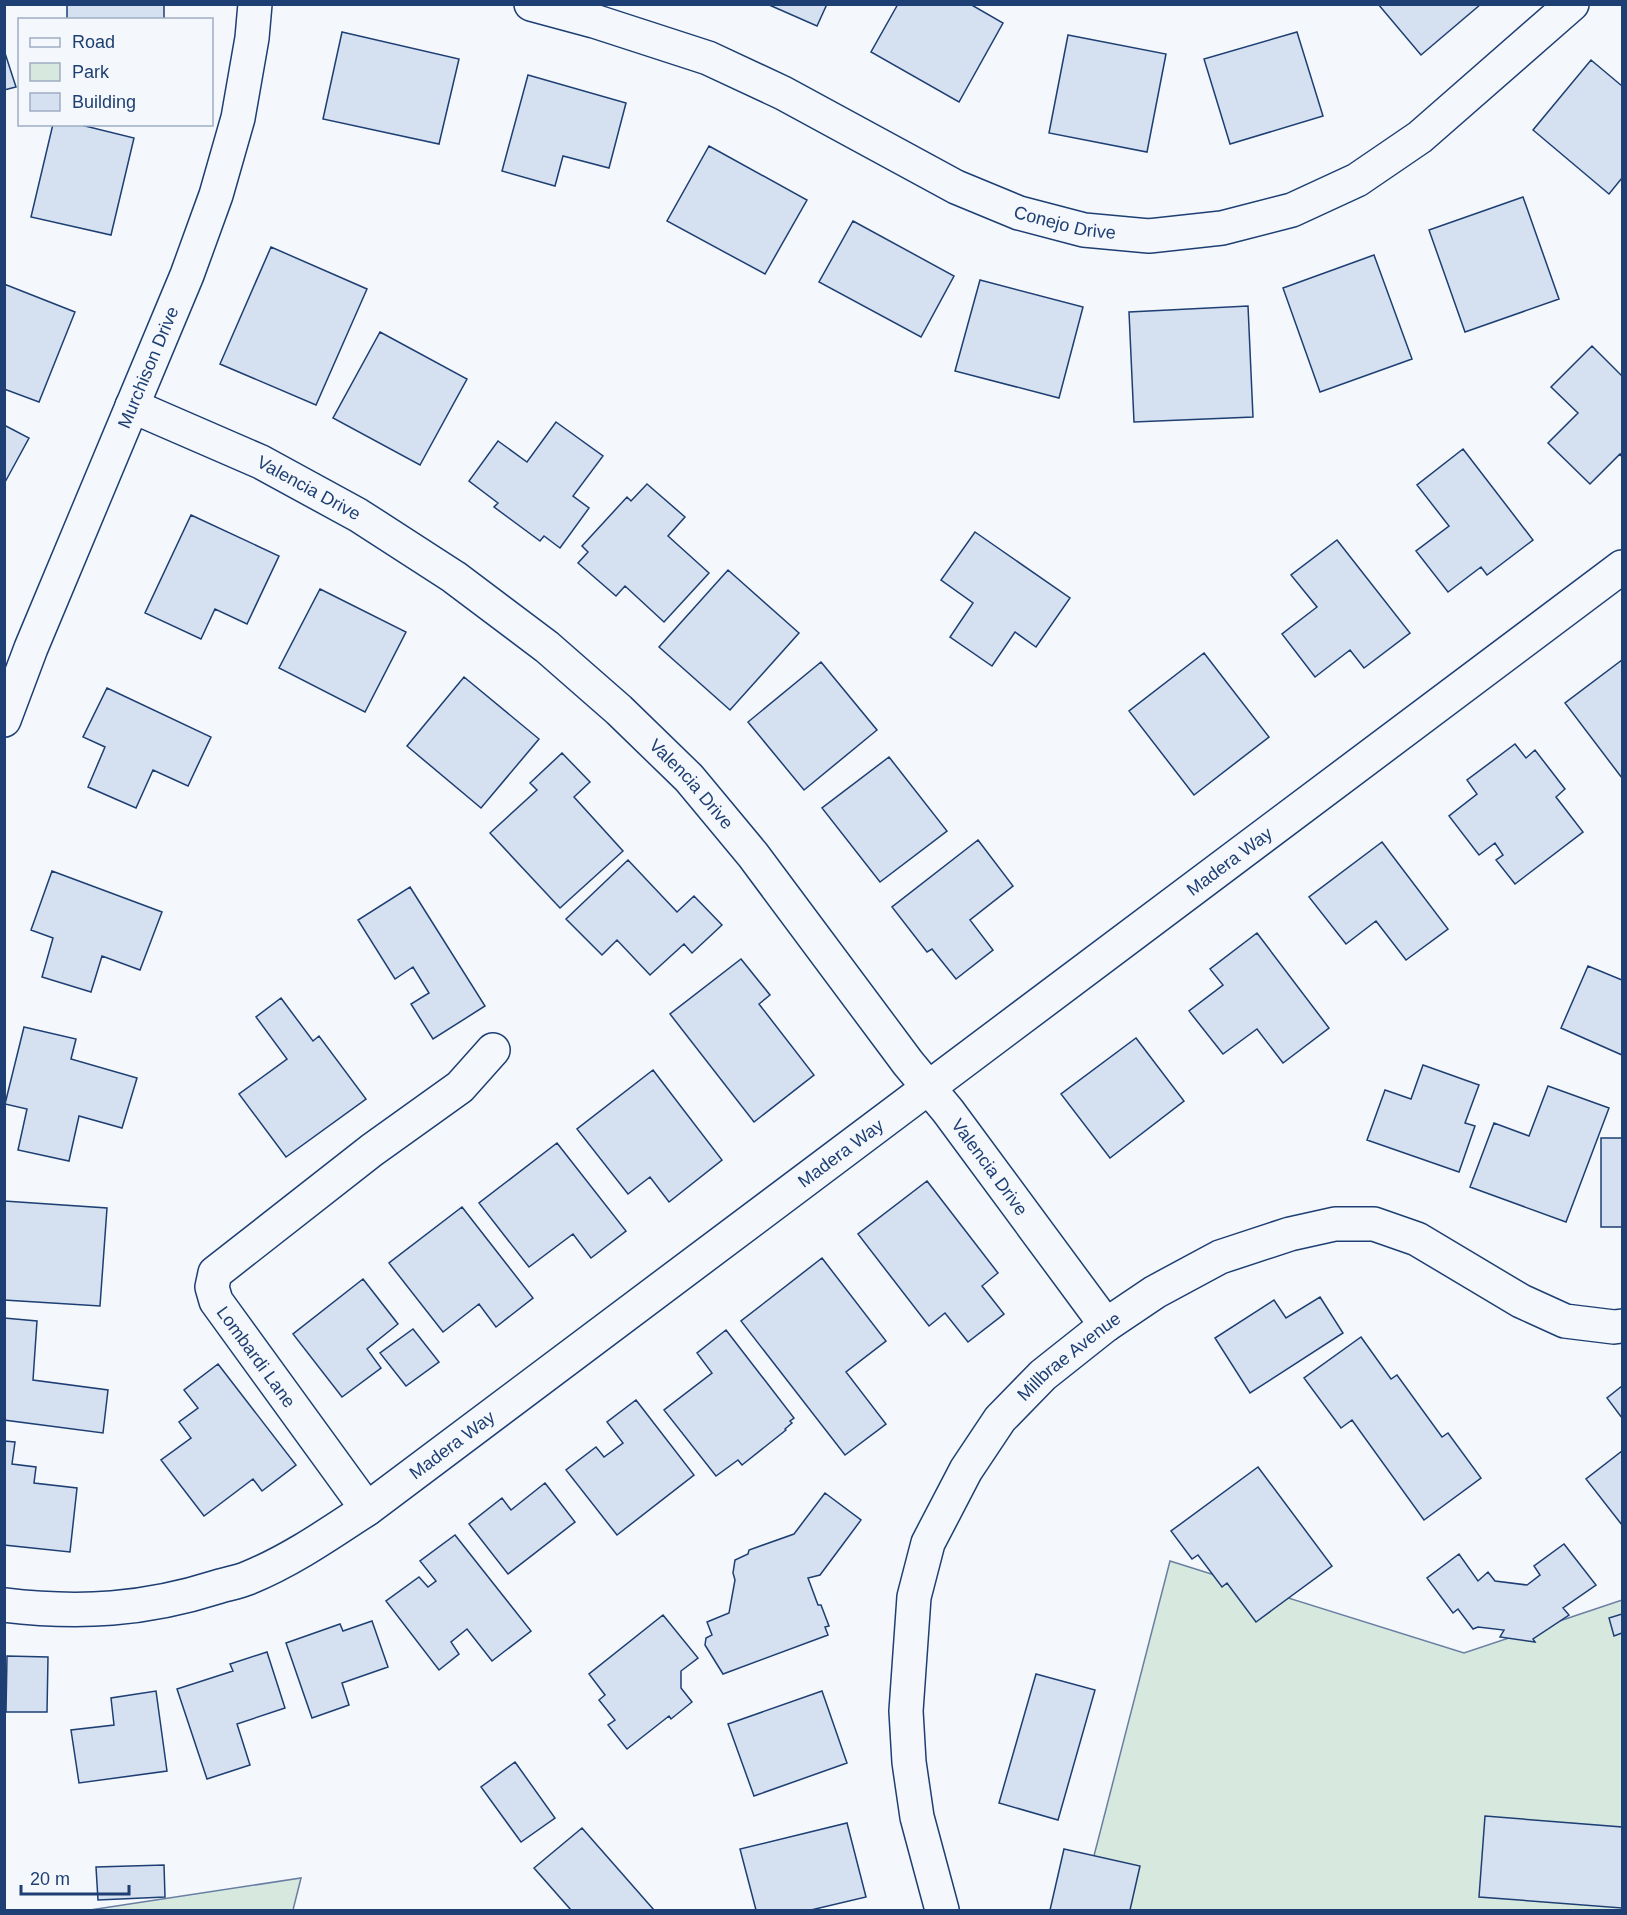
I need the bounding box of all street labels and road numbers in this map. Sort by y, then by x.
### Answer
street label: Conejo Drive [1012,202,1117,243]
street label: Murchison Drive [114,304,183,431]
street label: Valencia Drive [254,452,364,524]
street label: Valencia Drive [645,735,737,833]
street label: Madera Way [1183,823,1276,900]
street label: Madera Way [794,1115,887,1192]
street label: Valencia Drive [947,1115,1032,1219]
street label: Lombardi Lane [213,1303,299,1411]
street label: Millbrae Avenue [1013,1308,1124,1405]
street label: Madera Way [406,1407,499,1484]

